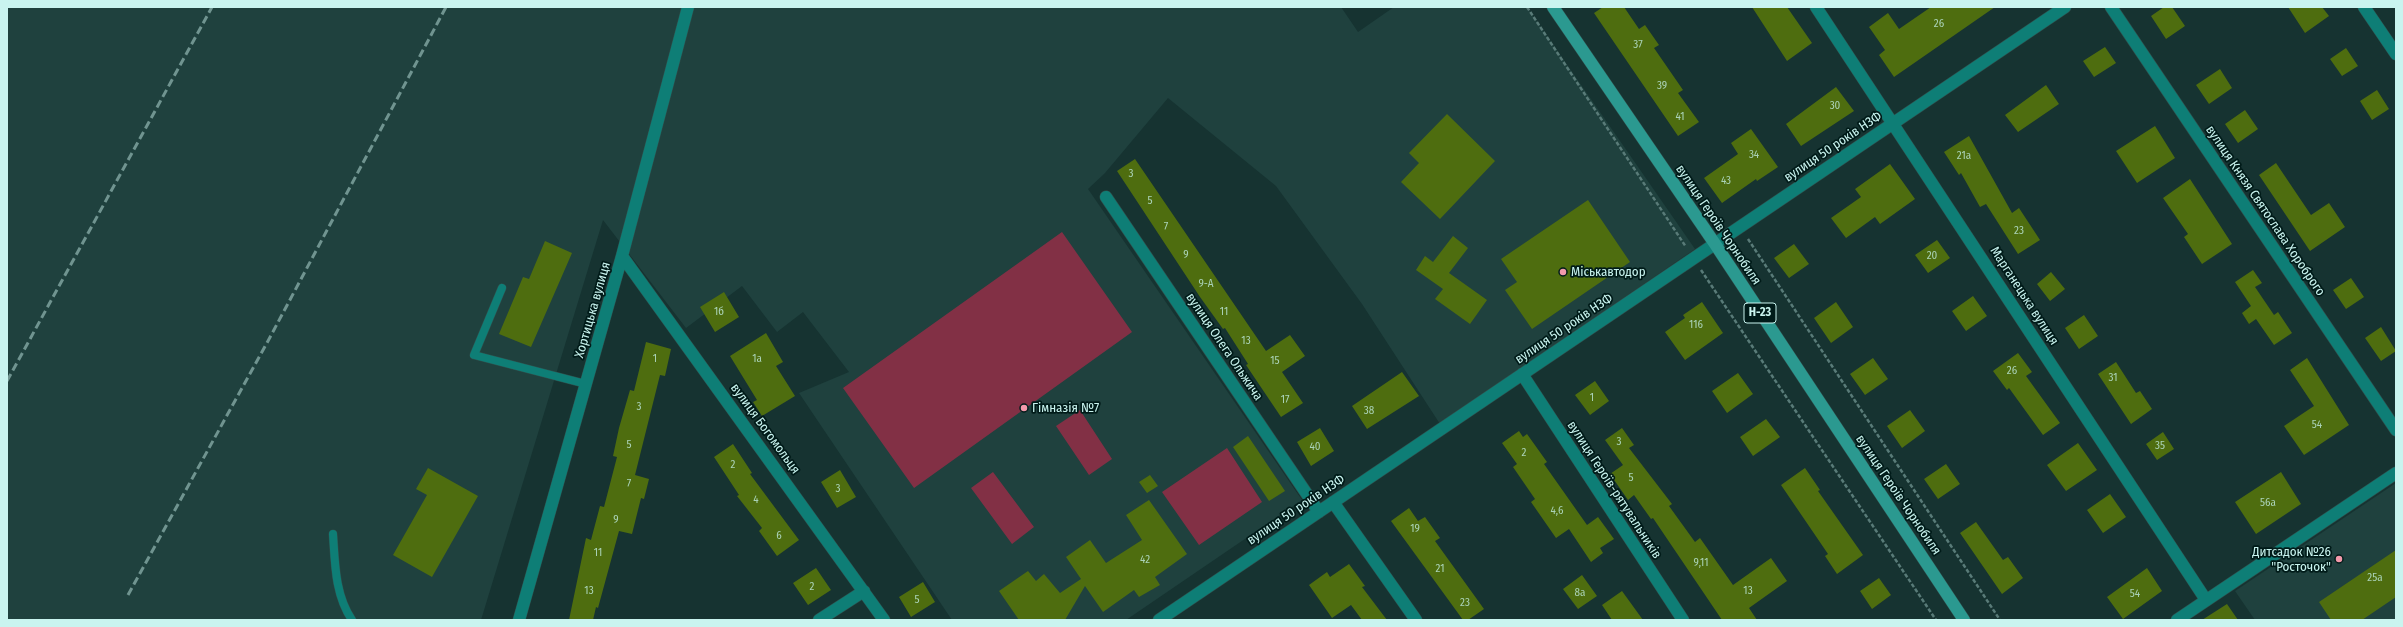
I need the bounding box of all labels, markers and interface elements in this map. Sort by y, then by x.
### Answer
house number: 26 [1934,17,1944,31]
house number: 37 [1633,38,1643,52]
house number: 39 [1657,79,1667,93]
house number: 30 [1830,99,1840,113]
street label: вулиця 50 років НЗФ [1781,109,1885,185]
house number: 41 [1675,110,1685,124]
street label: вулиця Князя Святослава Хороброго [2202,123,2328,299]
house number: 34 [1749,148,1759,162]
house number: 21а [1957,149,1971,163]
street label: вулиця Героїв Чорнобиля [1672,162,1764,288]
house number: 3 [1129,167,1133,181]
house number: 43 [1721,174,1731,188]
house number: 5 [1147,194,1153,208]
house number: 7 [1164,220,1168,234]
house number: 23 [2014,224,2024,238]
street label: Марганецька вулиця [1986,244,2062,348]
house number: 9 [1183,248,1189,262]
house number: 20 [1927,249,1937,263]
street label: Хортицька вулиця [572,260,614,360]
place label: Міськавтодор [1571,264,1646,280]
marker: Міськавтодор [1558,267,1568,277]
house number: 9-А [1198,277,1214,291]
street label: вулиця Олега Ольжича [1182,290,1266,404]
street label: вулиця 50 років НЗФ [1512,291,1616,367]
road number: Н-23 [1744,303,1776,323]
house number: 1б [714,305,724,319]
house number: 11 [1220,305,1228,319]
house number: 116 [1689,318,1703,332]
house number: 13 [1241,334,1251,348]
house number: 1 [653,352,657,366]
house number: 1а [752,352,762,366]
house number: 15 [1270,354,1280,368]
house number: 26 [2007,364,2017,378]
house number: 31 [2109,371,2117,385]
street label: вулиця Богомольця [727,381,803,477]
house number: 1 [1590,391,1594,405]
house number: 17 [1281,393,1289,407]
house number: 3 [637,400,641,414]
place label: Гімназія №7 [1032,400,1099,416]
marker: Гімназія №7 [1019,403,1029,413]
house number: 38 [1364,404,1374,418]
street label: вулиця Героїв-рятувальників [1564,418,1664,562]
house number: 54 [2312,418,2322,432]
street label: вулиця Героїв Чорнобиля [1852,432,1944,558]
house number: 3 [1617,435,1621,449]
house number: 5 [626,438,632,452]
house number: 35 [2155,439,2165,453]
house number: 40 [1309,440,1321,454]
house number: 2 [1522,446,1526,460]
house number: 2 [731,458,735,472]
house number: 5 [1628,471,1634,485]
street label: вулиця 50 років НЗФ [1244,472,1348,548]
house number: 7 [627,477,631,491]
house number: 3 [836,482,840,496]
house number: 4 [753,493,759,507]
house number: 56а [2260,496,2276,510]
house number: 4,6 [1551,504,1563,518]
house number: 9 [613,513,619,527]
house number: 19 [1410,522,1420,536]
house number: 6 [776,529,782,543]
place label: Дитсадок №26 "Росточок" [2252,544,2331,575]
house number: 11 [594,546,602,560]
house number: 42 [1140,553,1150,567]
marker: Дитсадок №26 "Росточок" [2334,554,2344,564]
house number: 9,11 [1694,556,1708,570]
house number: 21 [1436,562,1444,576]
house number: 25а [2367,571,2383,585]
house number: 2 [810,580,814,594]
house number: 13 [584,584,594,598]
house number: 13 [1743,584,1753,598]
house number: 8а [1575,586,1585,600]
house number: 54 [2130,587,2140,601]
house number: 5 [914,593,920,607]
house number: 23 [1460,596,1470,610]

